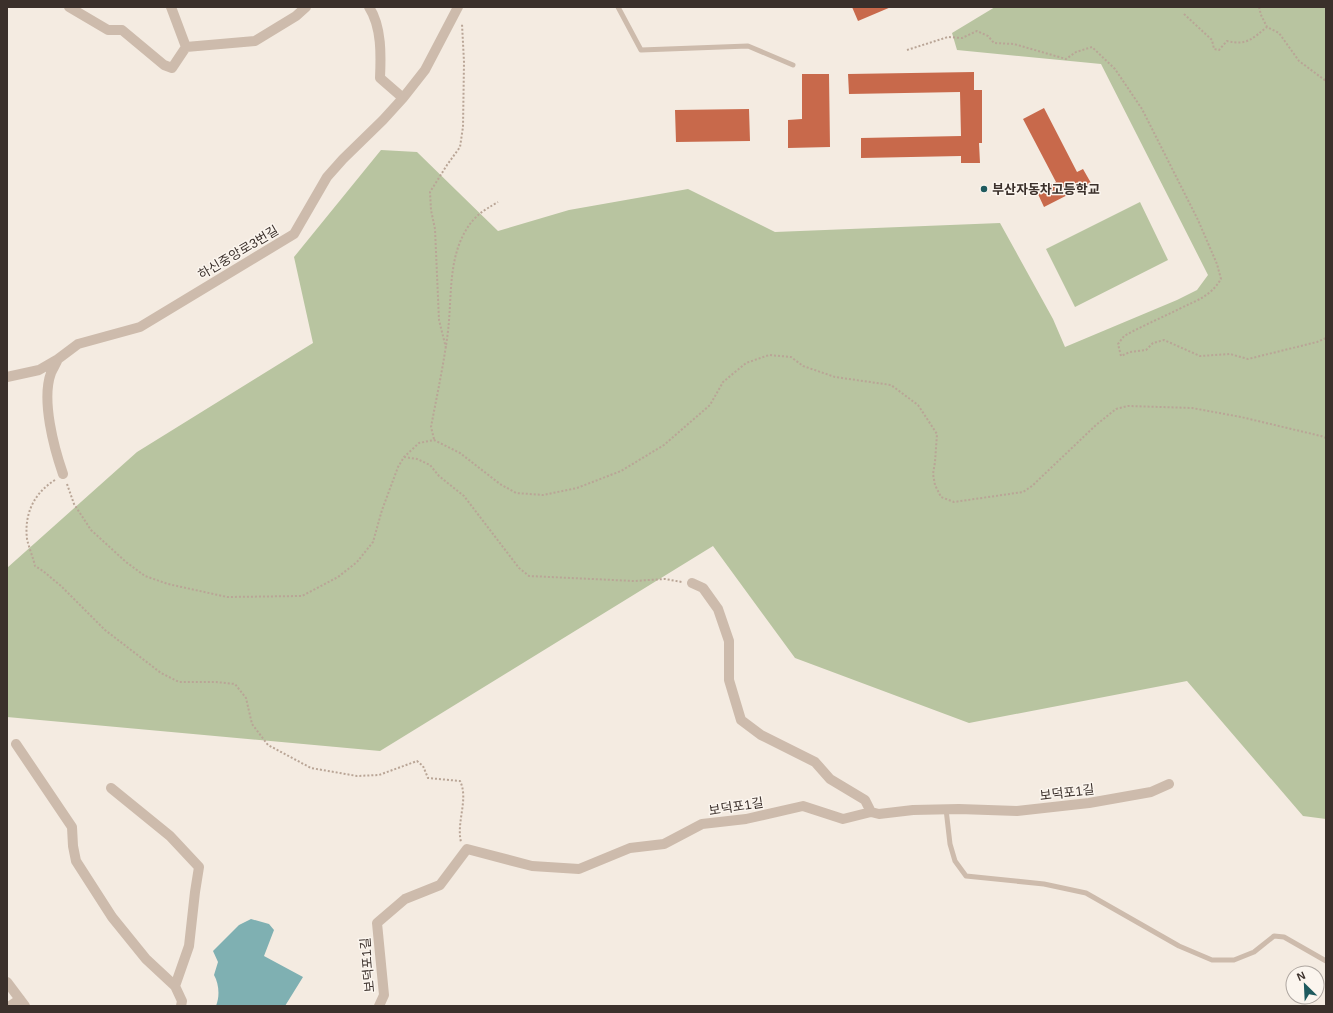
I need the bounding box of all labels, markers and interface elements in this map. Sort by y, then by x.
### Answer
place label: 부산자동차고등학교 [992,182,1100,197]
marker: 부산자동차고등학교 [979,184,989,194]
street label: 하신중앙로3번길 [195,223,281,282]
street label: 보덕포1길 [1039,782,1095,803]
street label: 보덕포1길 [708,795,764,818]
street label: 보덕포1길 [358,937,377,993]
north arrow [1285,965,1325,1005]
text: N [1295,969,1307,983]

